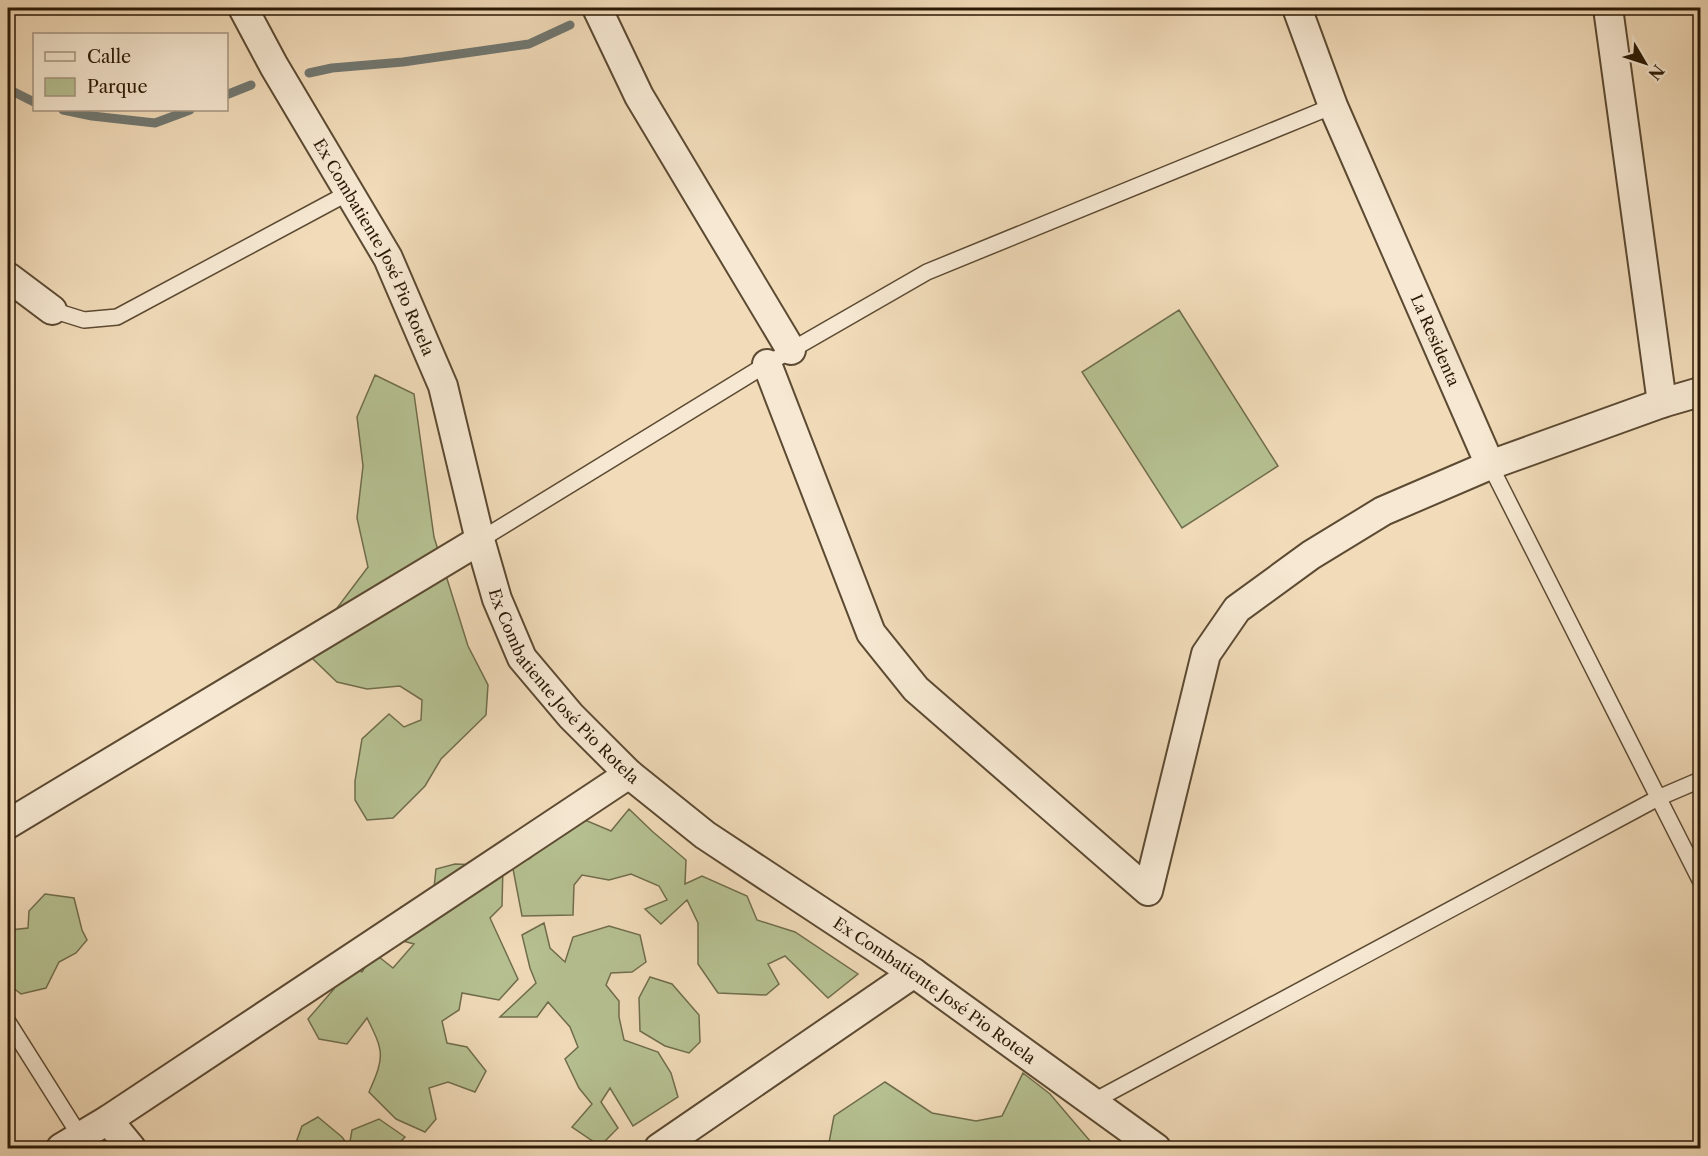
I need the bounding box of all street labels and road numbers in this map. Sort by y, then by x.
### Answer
street label: Ex Combatiente José Pio Rotela [309,135,439,359]
street label: La Residenta [1407,291,1464,390]
street label: Ex Combatiente José Pio Rotela [485,586,643,788]
street label: Ex Combatiente José Pio Rotela [830,913,1040,1068]

